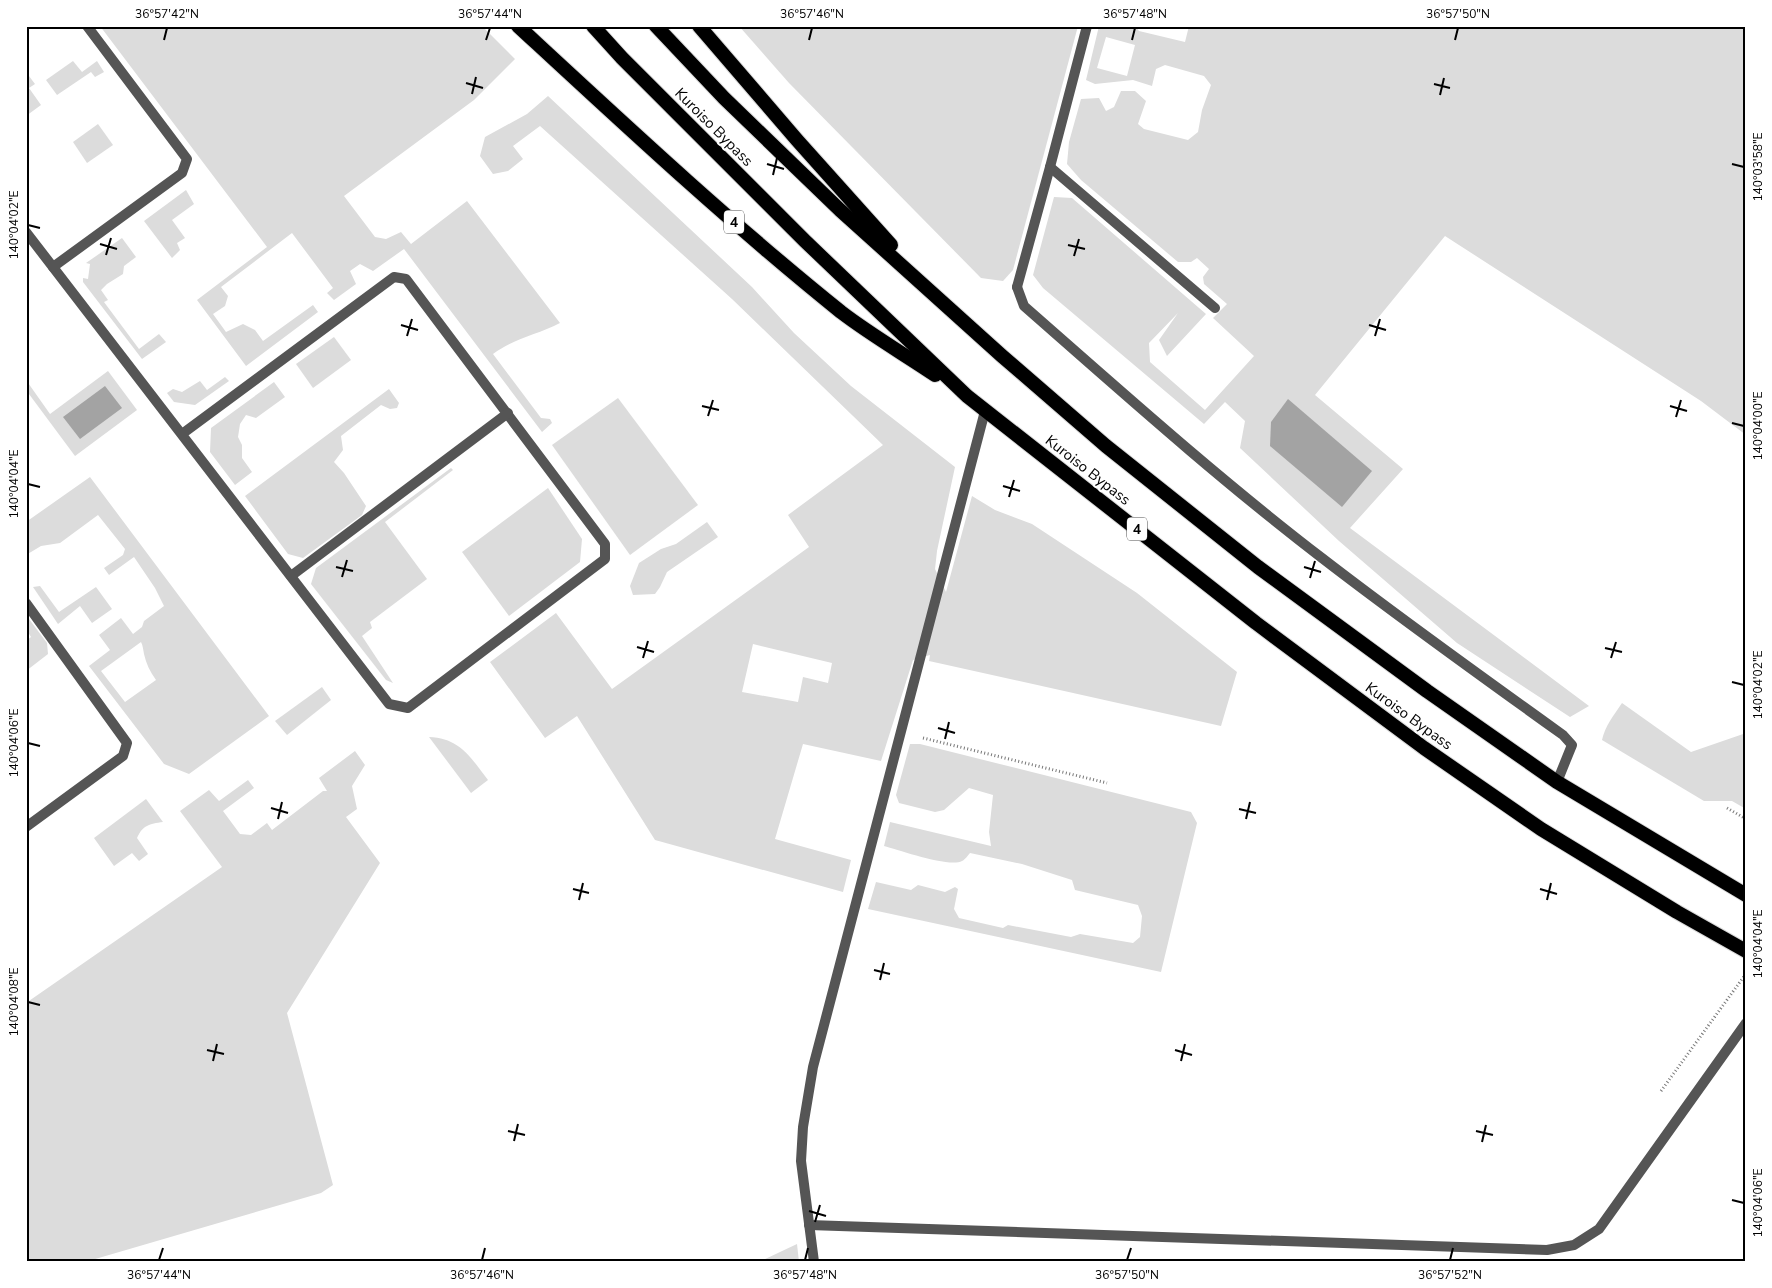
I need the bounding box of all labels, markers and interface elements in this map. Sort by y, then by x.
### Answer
text: 36°57'42"N [135,6,199,22]
text: 36°57'44"N [458,6,522,22]
text: 36°57'46"N [780,6,844,22]
text: 36°57'48"N [1103,6,1167,22]
text: 36°57'50"N [1426,6,1490,22]
street label: Kuroiso Bypass [670,83,758,171]
text: 140°03'58"E [1750,132,1766,202]
text: 140°04'02"E [6,190,22,260]
road number: 4 [724,210,744,233]
text: 140°04'00"E [1750,391,1766,461]
street label: Kuroiso Bypass [1041,430,1135,510]
text: 140°04'04"E [6,449,22,519]
road number: 4 [1127,518,1147,540]
text: 140°04'02"E [1750,650,1766,720]
street label: Kuroiso Bypass [1361,678,1457,754]
text: 140°04'06"E [6,708,22,778]
text: 140°04'04"E [1750,909,1766,979]
text: 140°04'08"E [6,967,22,1037]
text: 140°04'06"E [1750,1168,1766,1238]
text: 36°57'44"N [127,1267,191,1283]
text: 36°57'46"N [450,1267,514,1283]
text: 36°57'48"N [773,1267,837,1283]
text: 36°57'50"N [1095,1267,1159,1283]
text: 36°57'52"N [1418,1267,1482,1283]

